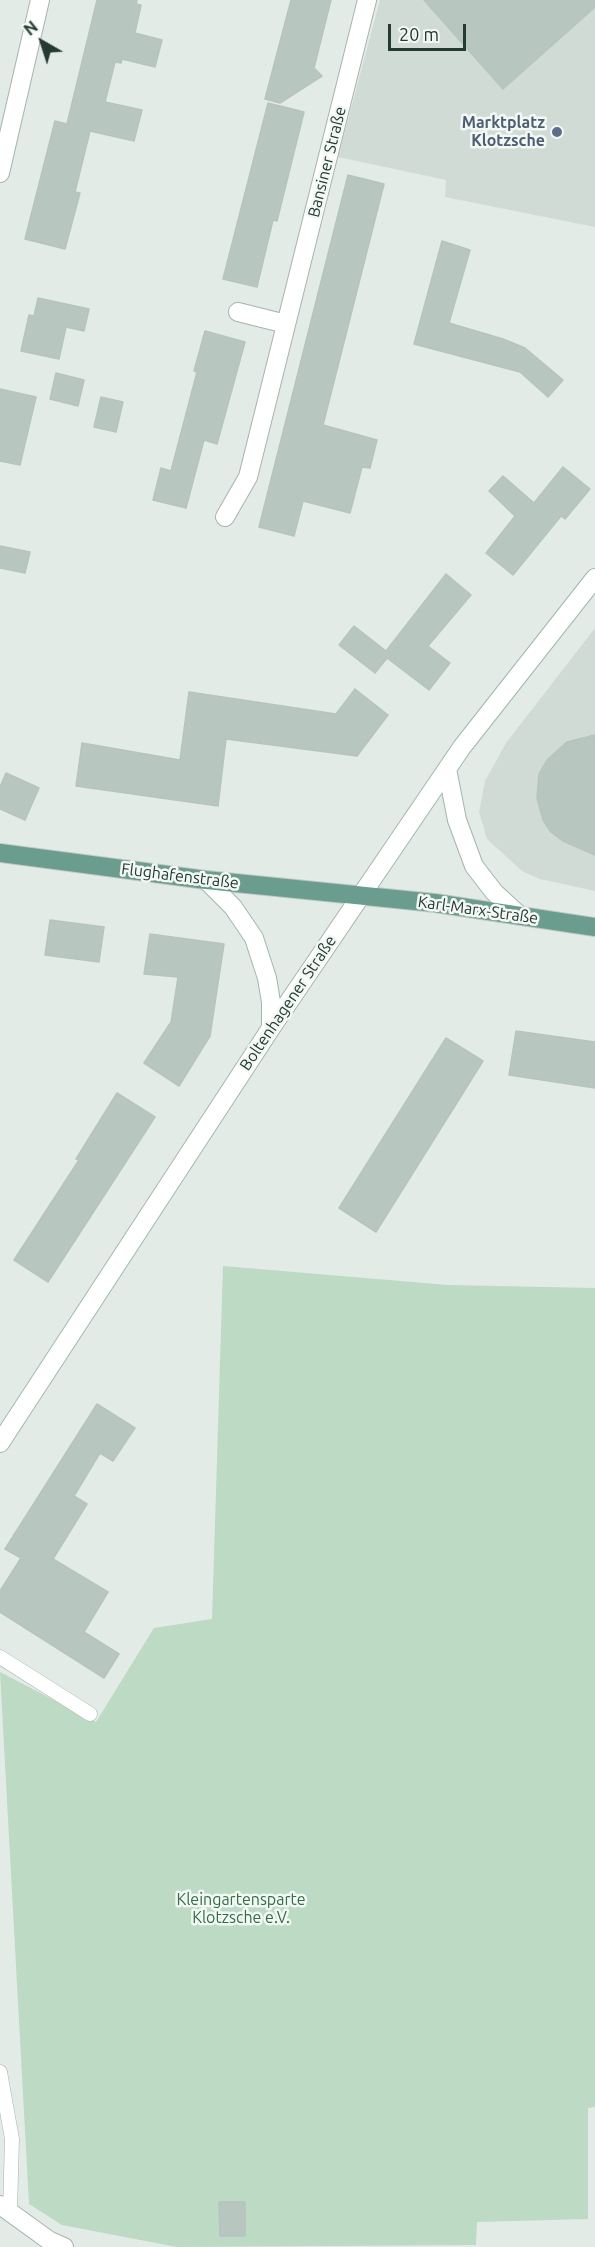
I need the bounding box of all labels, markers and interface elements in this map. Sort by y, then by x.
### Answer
north arrow [12,12,72,72]
scale bar [391,12,469,50]
text: N [20,17,41,39]
text: 20 m [399,24,439,44]
street label: Bansiner Straße [304,105,350,219]
place label: Marktplatz Klotzsche [462,113,545,151]
marker: Marktplatz Klotzsche [550,125,564,139]
street label: Flughafenstraße [120,859,240,893]
street label: Karl-Marx-Straße [417,892,539,928]
street label: Boltenhagener Straße [236,932,340,1074]
park label: Kleingartensparte Klotzsche e.V. [176,1890,306,1928]

